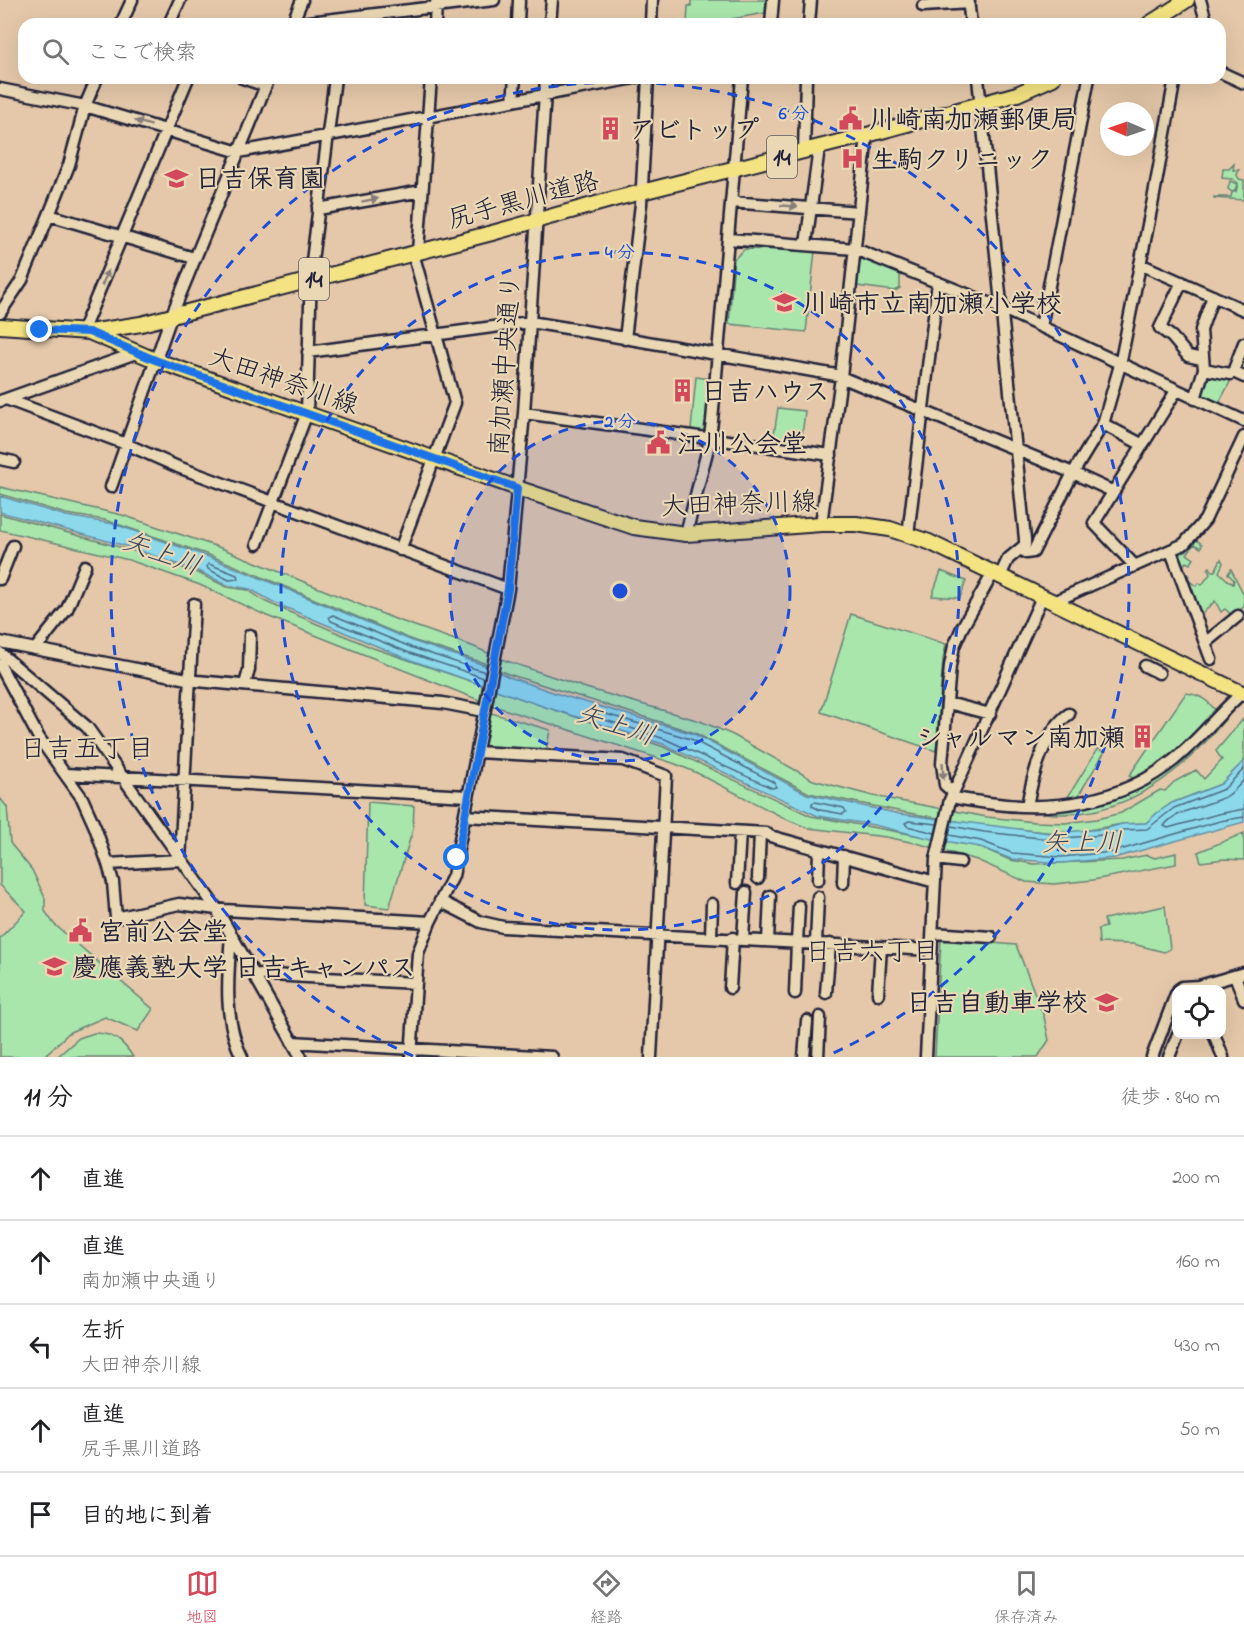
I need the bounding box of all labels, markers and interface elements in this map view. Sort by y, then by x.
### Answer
search box [18,18,1226,84]
icon: search [39,35,72,68]
text: ここで検索 [87,38,197,70]
text: 6 分 [779,102,809,128]
north arrow [1100,102,1154,156]
place label: 川崎南加瀬郵便局 [869,103,1077,141]
public building icon: 川崎南加瀬郵便局 [838,106,864,132]
place label: アビトップ [629,113,759,151]
building icon: アビトップ [598,116,624,142]
one-way arrow [134,118,152,127]
road number: 14 [767,136,797,178]
place label: 生駒クリニック [871,143,1053,181]
hospital icon: 生駒クリニック [840,146,866,172]
place label: 日吉保育園 [195,162,325,200]
street label: 尻手黒川道路 [444,163,604,240]
school or university icon: 日吉保育園 [164,165,190,191]
one-way arrow [361,195,380,204]
one-way arrow [780,202,799,211]
text: 4 分 [605,241,635,267]
road number: 14 [299,258,329,300]
one-way arrow [100,268,110,286]
street label: 南加瀬中央通り [482,273,532,457]
place label: 川崎市立南加瀬小学校 [802,287,1062,325]
school or university icon: 川崎市立南加瀬小学校 [771,290,797,316]
route end [26,316,52,342]
street label: 大田神奈川線 [203,339,363,426]
place label: 日吉ハウス [701,375,829,413]
building icon: 日吉ハウス [670,378,696,404]
text: 2 分 [603,410,636,436]
place label: 江川公会堂 [677,427,807,465]
public building icon: 江川公会堂 [646,430,672,456]
street label: 大田神奈川線 [660,484,818,528]
water label: 矢上川 [116,523,206,588]
centre of rings [610,581,630,601]
water label: 矢上川 [571,695,660,757]
place label: シャルマン南加瀬 [916,721,1125,759]
building icon: シャルマン南加瀬 [1130,724,1156,750]
district label: 日吉五丁目 [20,731,155,770]
one-way arrow [939,761,948,780]
water label: 矢上川 [1042,825,1123,864]
route start [443,844,469,870]
place label: 宮前公会堂 [98,915,228,953]
public building icon: 宮前公会堂 [67,918,93,944]
district label: 日吉六丁目 [805,934,940,973]
place label: 慶應義塾大学 日吉キャンパス [72,951,415,989]
school or university icon: 慶應義塾大学 日吉キャンパス [41,954,67,980]
map controls [1172,985,1226,1039]
button: locate [1172,985,1226,1039]
place label: 日吉自動車学校 [906,986,1088,1024]
school or university icon: 日吉自動車学校 [1093,989,1119,1015]
text: 11 分 [24,1080,73,1118]
text: 徒歩 · 840 m [1121,1084,1220,1113]
icon: ahead [24,1162,57,1195]
text: 200 m [1172,1164,1220,1193]
text: 直進 [81,1165,125,1197]
text: 直進 [81,1232,125,1264]
icon: ahead [24,1246,57,1279]
text: 160 m [1176,1248,1220,1277]
text: 南加瀬中央通り [81,1268,221,1297]
text: 左折 [81,1316,125,1348]
icon: left [24,1330,57,1363]
text: 430 m [1174,1332,1220,1361]
text: 大田神奈川線 [81,1352,201,1381]
text: 直進 [81,1400,125,1432]
icon: ahead [24,1414,57,1447]
text: 50 m [1179,1416,1220,1445]
text: 尻手黒川道路 [81,1436,201,1465]
icon: arrive [24,1498,57,1531]
text: 目的地に到着 [81,1501,213,1533]
tab: 地図 [186,1567,219,1630]
tab: 経路 [590,1567,623,1630]
tab: 保存済み [994,1567,1058,1630]

